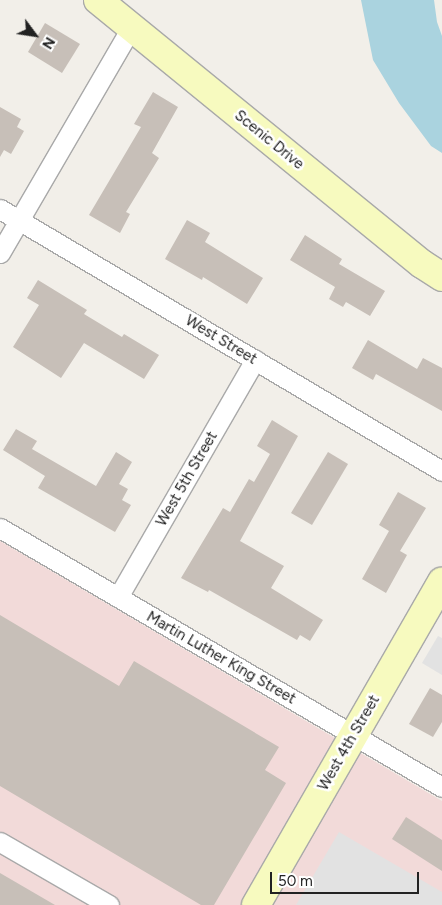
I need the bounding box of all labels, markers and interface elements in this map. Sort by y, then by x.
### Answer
north arrow [10,10,60,60]
text: N [38,34,58,52]
street label: Scenic Drive [231,107,307,173]
street label: West Street [182,312,260,368]
street label: West 5th Street [153,428,221,530]
street label: Martin Luther King Street [143,608,299,708]
street label: West 4th Street [314,692,384,794]
scale bar [272,862,421,894]
text: 50 m [278,872,313,890]

